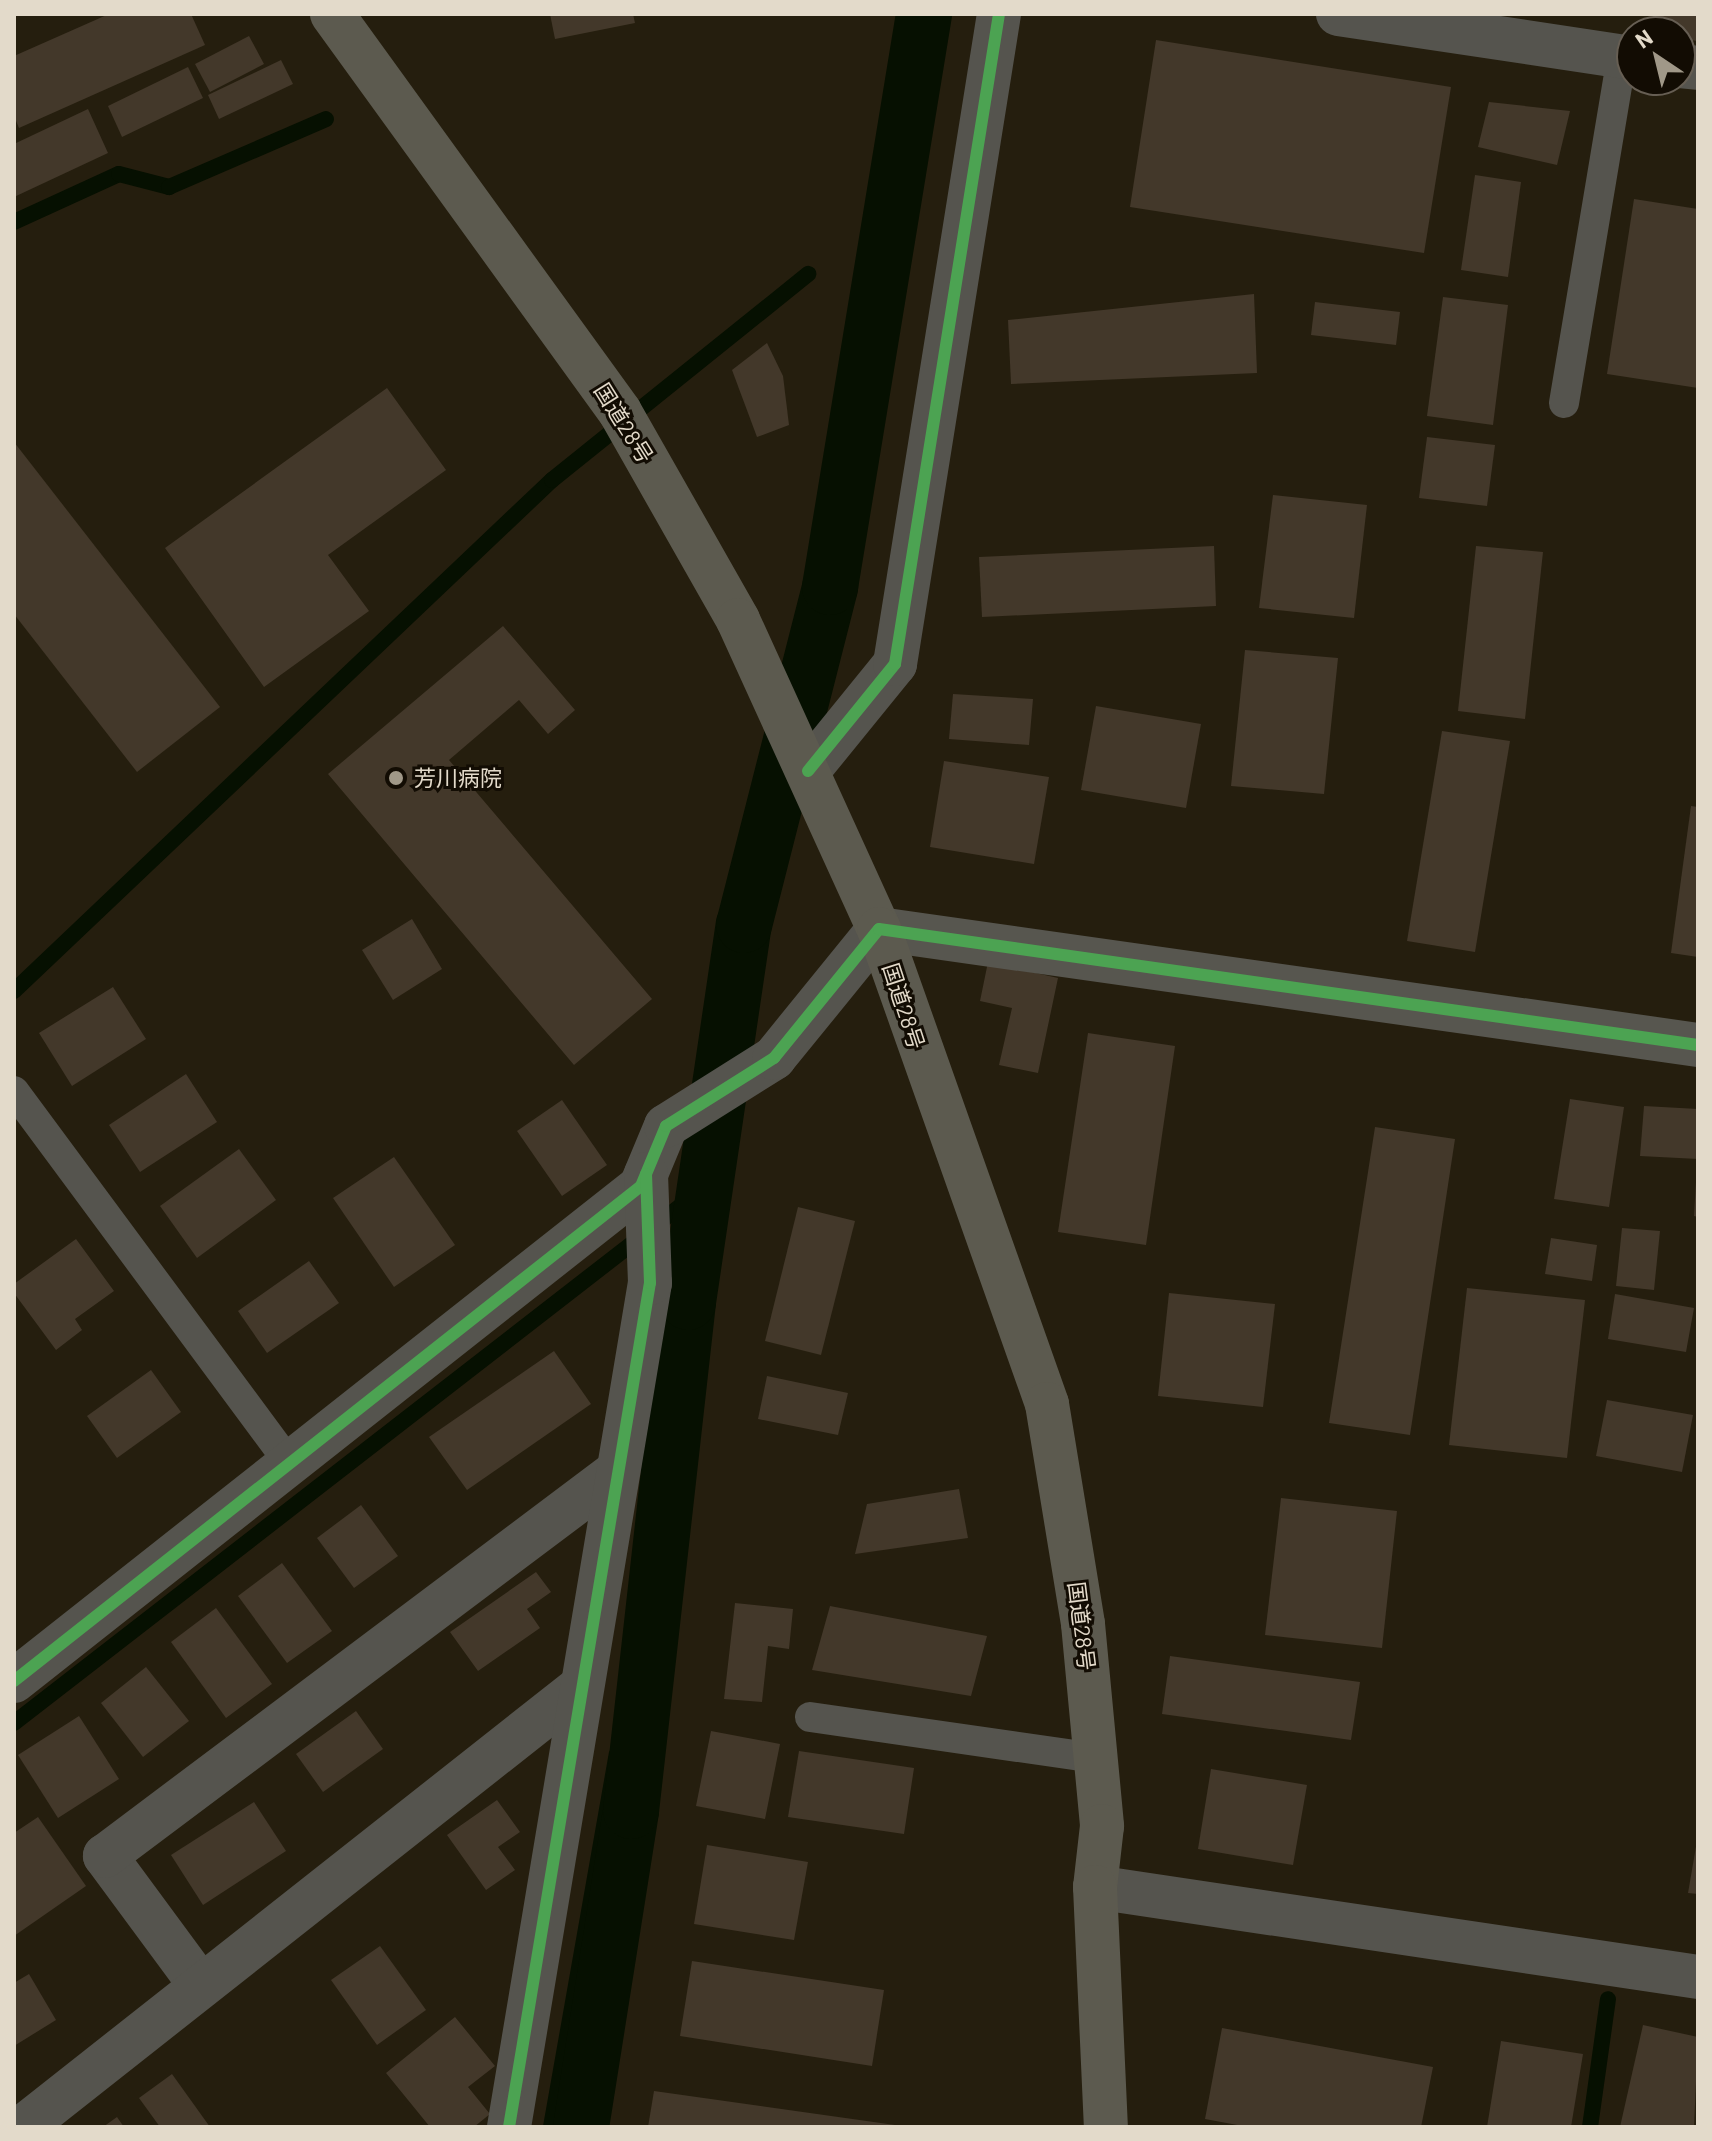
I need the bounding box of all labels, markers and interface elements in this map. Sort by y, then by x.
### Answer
north arrow [1616,16,1696,96]
text: N [1630,23,1657,53]
street label: 国道28号 [589,378,659,468]
place label: 芳川病院 [414,765,502,791]
marker: 芳川病院 [385,767,407,789]
street label: 国道28号 [878,959,930,1053]
street label: 国道28号 [1063,1580,1101,1672]

